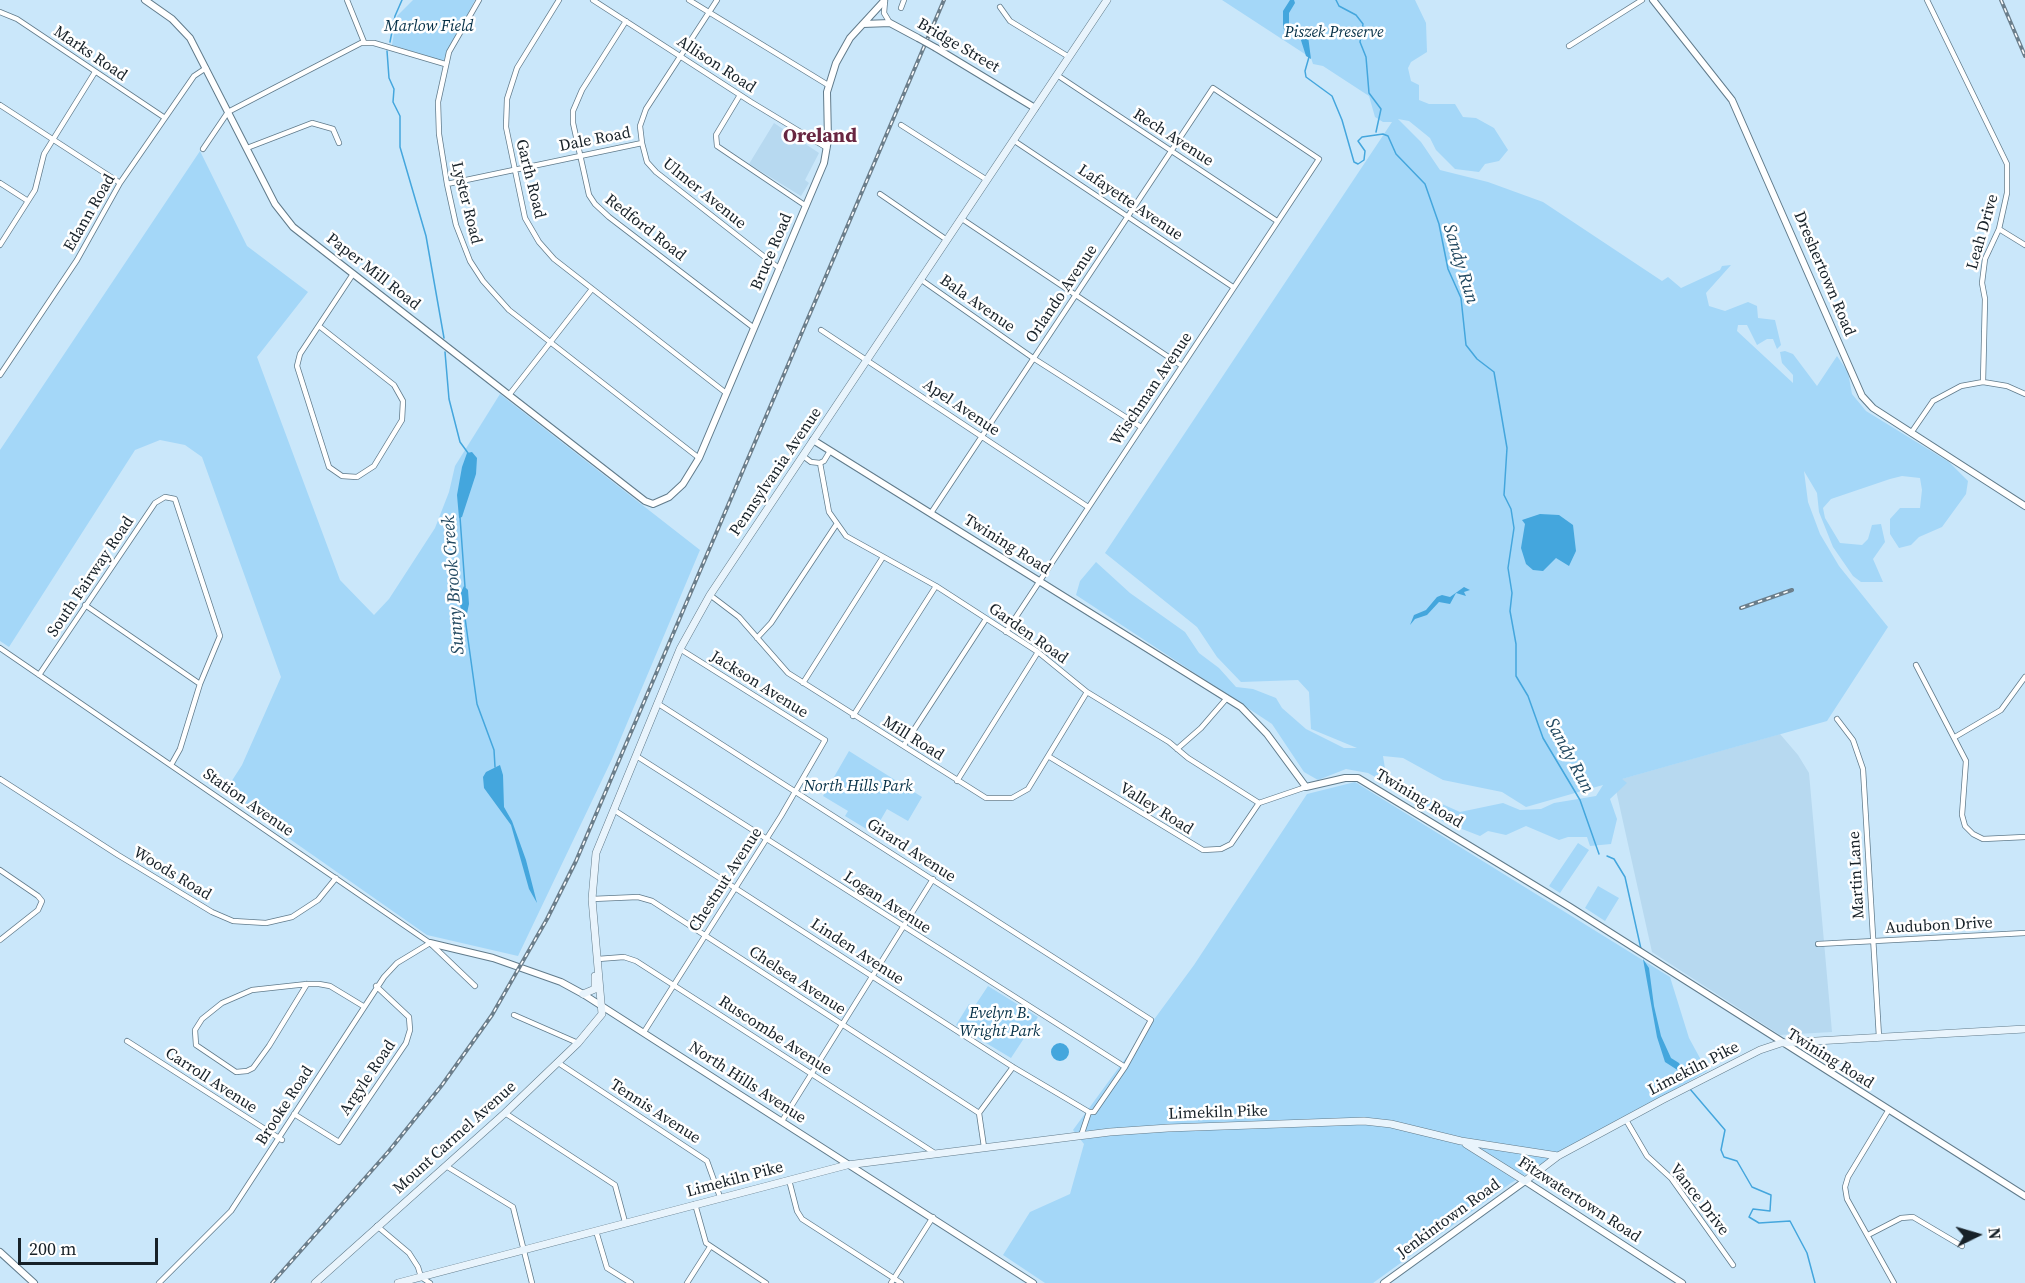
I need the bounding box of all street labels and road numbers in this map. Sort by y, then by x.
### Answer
street label: Bridge Street [913,15,1003,77]
street label: Marks Road [50,22,130,86]
street label: Allison Road [673,32,759,98]
street label: Rech Avenue [1129,105,1217,171]
street label: Dale Road [558,124,632,156]
street label: Garth Road [511,137,549,221]
street label: Ulmer Avenue [658,154,750,234]
street label: Lyster Road [447,160,485,246]
street label: Lafayette Avenue [1074,161,1186,245]
street label: Edann Road [60,171,120,255]
street label: Redford Road [601,190,689,266]
street label: Leah Drive [1963,192,2003,272]
street label: Dreshertown Road [1789,209,1859,339]
street label: Bruce Road [747,211,797,293]
street label: Paper Mill Road [322,229,424,315]
street label: Orlando Avenue [1022,241,1102,347]
street label: Bala Avenue [936,271,1018,337]
street label: Wischman Avenue [1107,329,1197,449]
street label: Apel Avenue [919,375,1003,441]
street label: Pennsylvania Avenue [726,404,826,540]
street label: Twining Road [960,511,1054,579]
street label: South Fairway Road [44,513,138,641]
street label: Garden Road [985,600,1071,668]
street label: Jackson Avenue [707,647,811,723]
street label: Mill Road [879,713,947,765]
street label: Station Avenue [199,765,297,841]
street label: Twining Road [1372,765,1466,833]
street label: Valley Road [1116,779,1196,839]
street label: Girard Avenue [863,815,959,887]
street label: Chestnut Avenue [685,824,767,936]
street label: Martin Lane [1845,831,1869,919]
street label: Woods Road [129,843,215,905]
street label: Logan Avenue [840,868,934,938]
street label: Audubon Drive [1885,914,1993,938]
street label: Linden Avenue [807,915,907,989]
street label: Chelsea Avenue [745,942,849,1020]
street label: Ruscombe Avenue [715,992,835,1080]
street label: Twining Road [1783,1025,1877,1093]
street label: Argyle Road [336,1037,400,1119]
street label: North Hills Avenue [685,1038,809,1128]
street label: Limekiln Pike [1645,1038,1743,1100]
street label: Carroll Avenue [161,1044,261,1118]
street label: Brooke Road [252,1063,318,1149]
street label: Tennis Avenue [606,1076,704,1148]
street label: Mount Carmel Avenue [390,1078,520,1198]
street label: Limekiln Pike [1168,1102,1268,1124]
street label: Fitzwatertown Road [1514,1153,1644,1247]
street label: Limekiln Pike [685,1158,785,1202]
street label: Vance Drive [1665,1160,1733,1240]
street label: Jenkintown Road [1394,1175,1504,1263]

